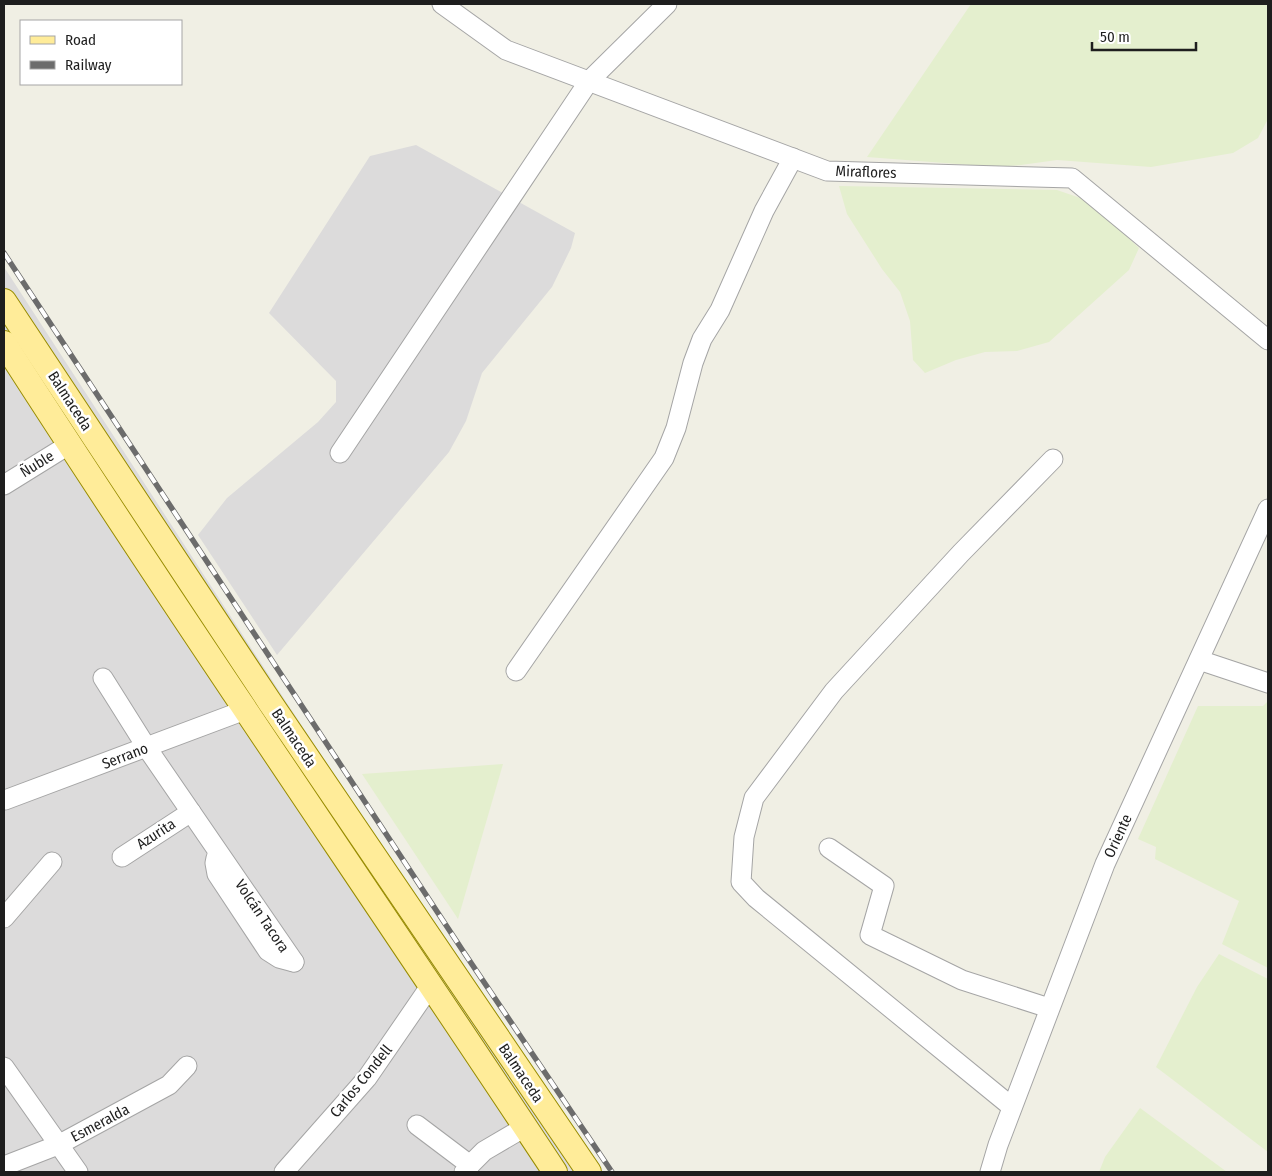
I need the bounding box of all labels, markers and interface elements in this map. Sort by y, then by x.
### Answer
legend [20,20,182,85]
scale bar [1092,20,1196,52]
text: 50 m [1100,28,1130,46]
text: Road [65,31,96,49]
text: Railway [65,56,112,74]
street label: Miraflores [835,162,897,182]
street label: Balmaceda [44,368,96,434]
street label: Ñuble [17,447,57,481]
street label: Balmaceda [268,705,320,771]
street label: Serrano [99,739,151,773]
street label: Oriente [1100,811,1136,861]
street label: Azurita [133,815,179,853]
street label: Volcán Tacora [231,876,293,956]
street label: Balmaceda [495,1040,547,1106]
street label: Carlos Condell [326,1041,396,1121]
street label: Esmeralda [68,1100,132,1146]

